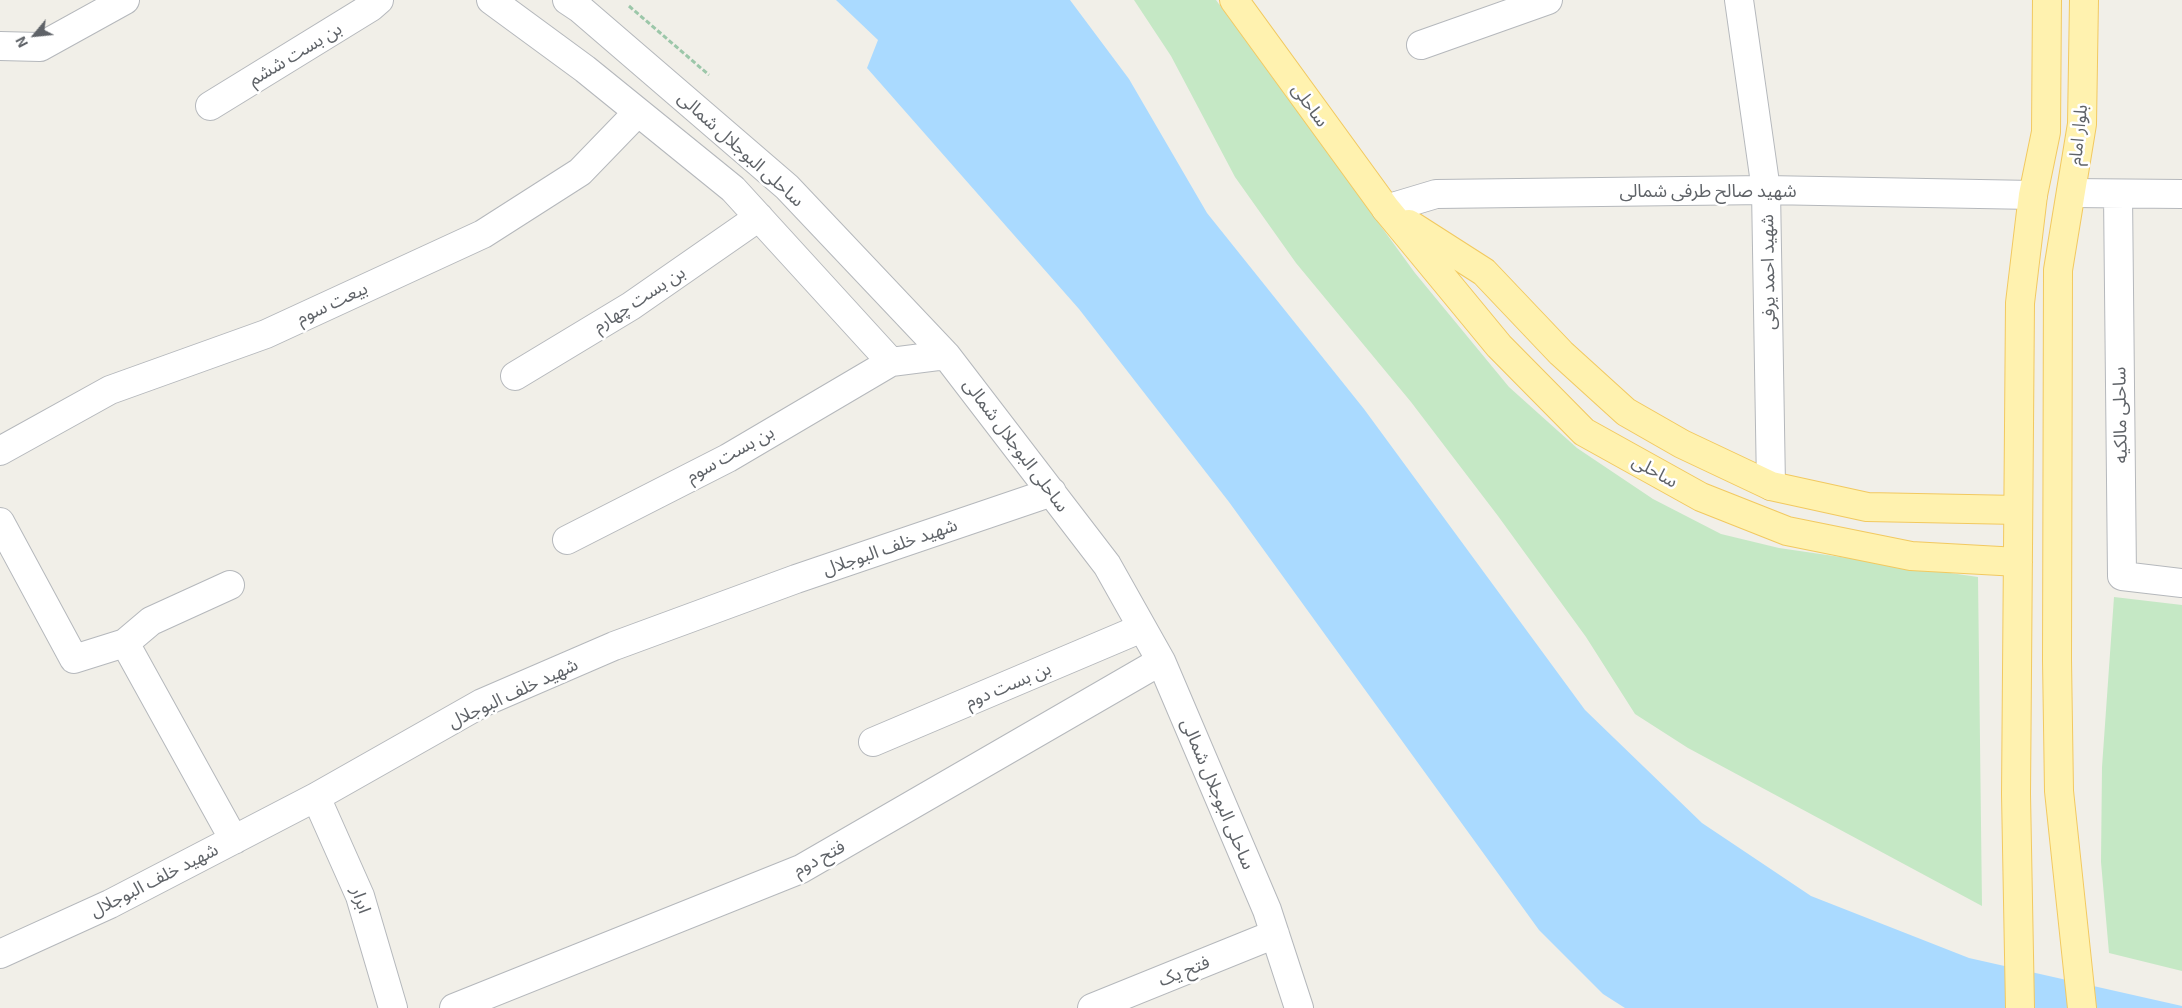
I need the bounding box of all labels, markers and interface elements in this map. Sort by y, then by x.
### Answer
north arrow [10,10,60,60]
street label: بن بست ششم [244,18,346,90]
text: N [11,34,31,51]
street label: ساحلی [1287,79,1333,131]
street label: ساحلی البوجلال شمالی [674,87,808,211]
street label: بلوار امام [2064,103,2092,167]
street label: شهید صالح طرفی شمالی [1619,180,1797,202]
street label: شهید احمد یرفی [1756,214,1780,330]
street label: بن بست چهارم [589,261,689,337]
street label: بیعت سوم [293,277,371,329]
street label: ساحلی مالکیه [2108,367,2132,463]
street label: ساحلی البوجلال شمالی [959,374,1073,516]
street label: بن بست سوم [682,421,778,487]
street label: ساحلی [1629,450,1681,492]
street label: شهید خلف البوجلال [820,514,960,580]
street label: شهید خلف البوجلال [445,653,581,733]
street label: بن بست دوم [962,657,1054,713]
street label: ساحلی البوجلال شمالی [1176,715,1260,873]
street label: فتح دوم [789,835,849,881]
street label: شهید خلف البوجلال [86,838,222,922]
street label: ابرار [346,884,376,916]
street label: فتح یک [1155,951,1213,991]

